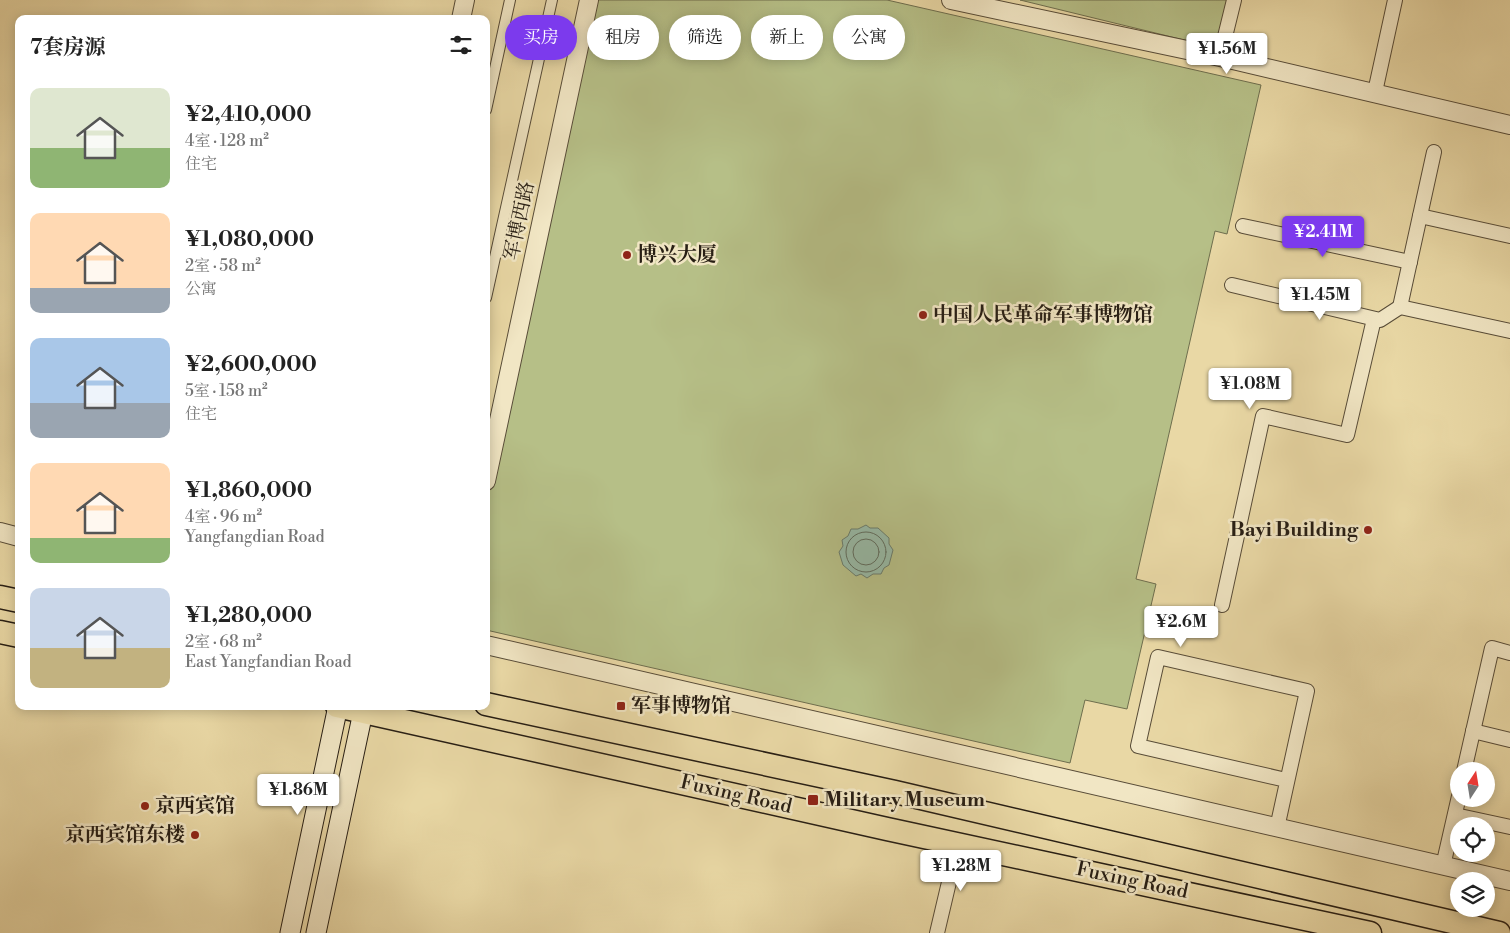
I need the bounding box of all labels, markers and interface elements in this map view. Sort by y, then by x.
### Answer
chip: 买房 [505,15,577,60]
chip: 租房 [587,15,659,60]
chip: 筛选 [669,15,741,60]
chip: 新上 [751,15,823,60]
chip: 公寓 [833,15,905,60]
icon: filters [447,31,475,59]
pin: ¥1.56M [1186,32,1268,75]
text: 7套房源 [30,35,105,61]
text: ¥1.56M [1197,39,1257,59]
text: ¥2,410,000 [185,102,311,128]
icon: home [70,108,130,168]
text: 4室 · 128 m² [185,131,269,151]
text: 住宅 [185,154,217,174]
street label: 军博西路 [499,179,541,263]
pin: ¥2.41M [1282,216,1364,258]
text: ¥2.41M [1293,222,1353,242]
text: ¥1,080,000 [185,227,314,253]
icon: home [70,233,130,293]
place label: 博兴大厦 [637,243,717,268]
marker: 博兴大厦 [621,249,633,261]
text: 2室 · 58 m² [185,256,261,276]
pin: ¥1.45M [1279,278,1361,321]
text: 公寓 [185,279,217,299]
text: ¥1.45M [1290,285,1350,305]
place label: 中国人民革命军事博物馆 [933,303,1153,328]
marker: 中国人民革命军事博物馆 [917,309,929,321]
text: ¥2,600,000 [185,352,317,378]
icon: home [70,358,130,418]
pin: ¥1.08M [1209,368,1291,410]
text: ¥1.08M [1219,374,1281,394]
text: 5室 · 158 m² [185,381,268,401]
text: 住宅 [185,404,217,424]
text: ¥1,860,000 [185,478,312,504]
icon: home [70,483,130,543]
text: 4室 · 96 m² [185,507,262,527]
place label: Bayi Building [1230,518,1359,543]
marker: Bayi Building [1362,524,1374,536]
text: Yangfangdian Road [185,527,325,547]
text: ¥1,280,000 [185,603,312,629]
pin: ¥2.6M [1146,606,1216,648]
icon: home [70,608,130,668]
text: ¥2.6M [1155,612,1207,632]
text: 2室 · 68 m² [185,632,262,652]
text: East Yangfandian Road [185,652,352,672]
place label: 军事博物馆 [631,694,731,719]
marker: 军事博物馆 [615,700,627,712]
north arrow [1450,762,1495,808]
map controls [1450,762,1495,917]
street label: Fuxing Road [678,770,795,820]
pin: ¥1.86M [257,774,339,816]
text: ¥1.86M [268,780,328,800]
place label: Military Museum [824,788,985,813]
marker: Military Museum [806,793,820,807]
place label: 京西宾馆 [155,794,235,819]
marker: 京西宾馆 [139,800,151,812]
button: locate [1450,817,1495,862]
place label: 京西宾馆东楼 [65,823,185,848]
marker: 京西宾馆东楼 [189,829,201,841]
pin: ¥1.28M [920,850,1002,892]
text: ¥1.28M [931,856,991,876]
street label: Fuxing Road [1074,857,1191,905]
button: layers [1450,872,1495,917]

